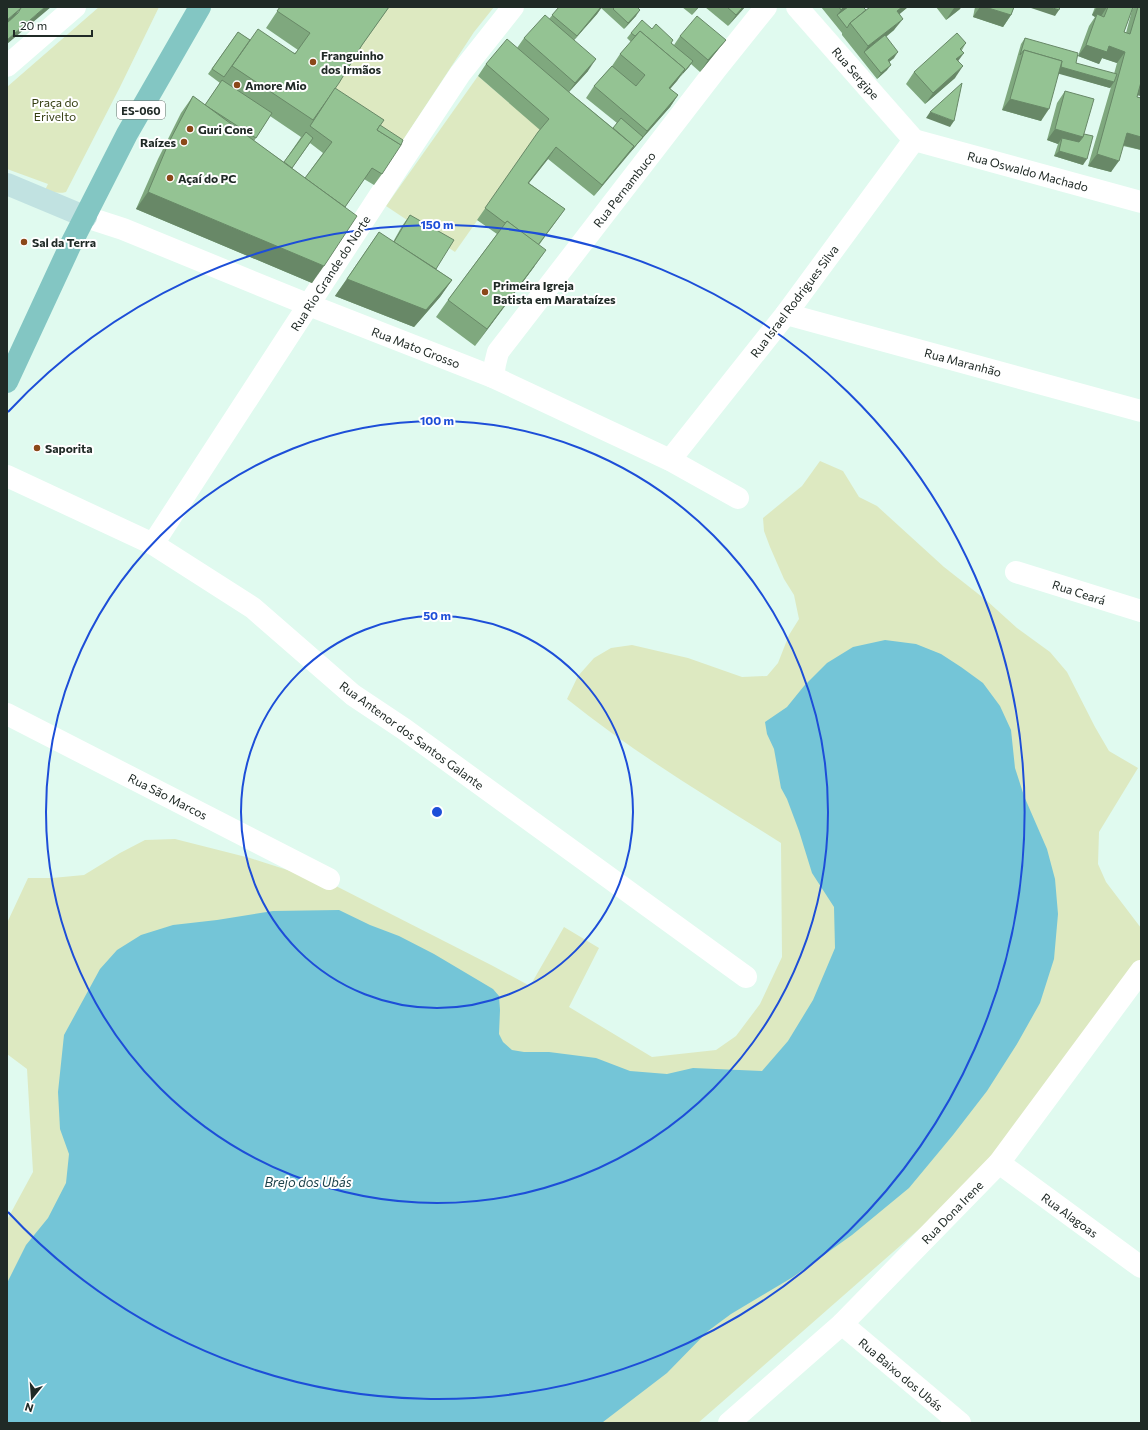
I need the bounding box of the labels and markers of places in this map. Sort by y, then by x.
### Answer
place label: Franguinho dos Irmãos [321,48,384,76]
marker: Franguinho dos Irmãos [308,57,318,67]
place label: Amore Mio [245,78,307,92]
marker: Amore Mio [232,80,242,90]
place label: Guri Cone [198,122,253,136]
marker: Guri Cone [185,124,195,134]
place label: Raízes [140,135,176,149]
marker: Raízes [179,137,189,147]
place label: Açaí do PC [178,171,237,185]
marker: Açaí do PC [165,173,175,183]
place label: Sal da Terra [32,235,96,249]
marker: Sal da Terra [19,237,29,247]
place label: Primeira Igreja Batista em Marataízes [493,278,616,306]
marker: Primeira Igreja Batista em Marataízes [480,287,490,297]
place label: Saporita [45,441,93,455]
marker: Saporita [32,443,42,453]
centre of rings [430,805,444,819]

